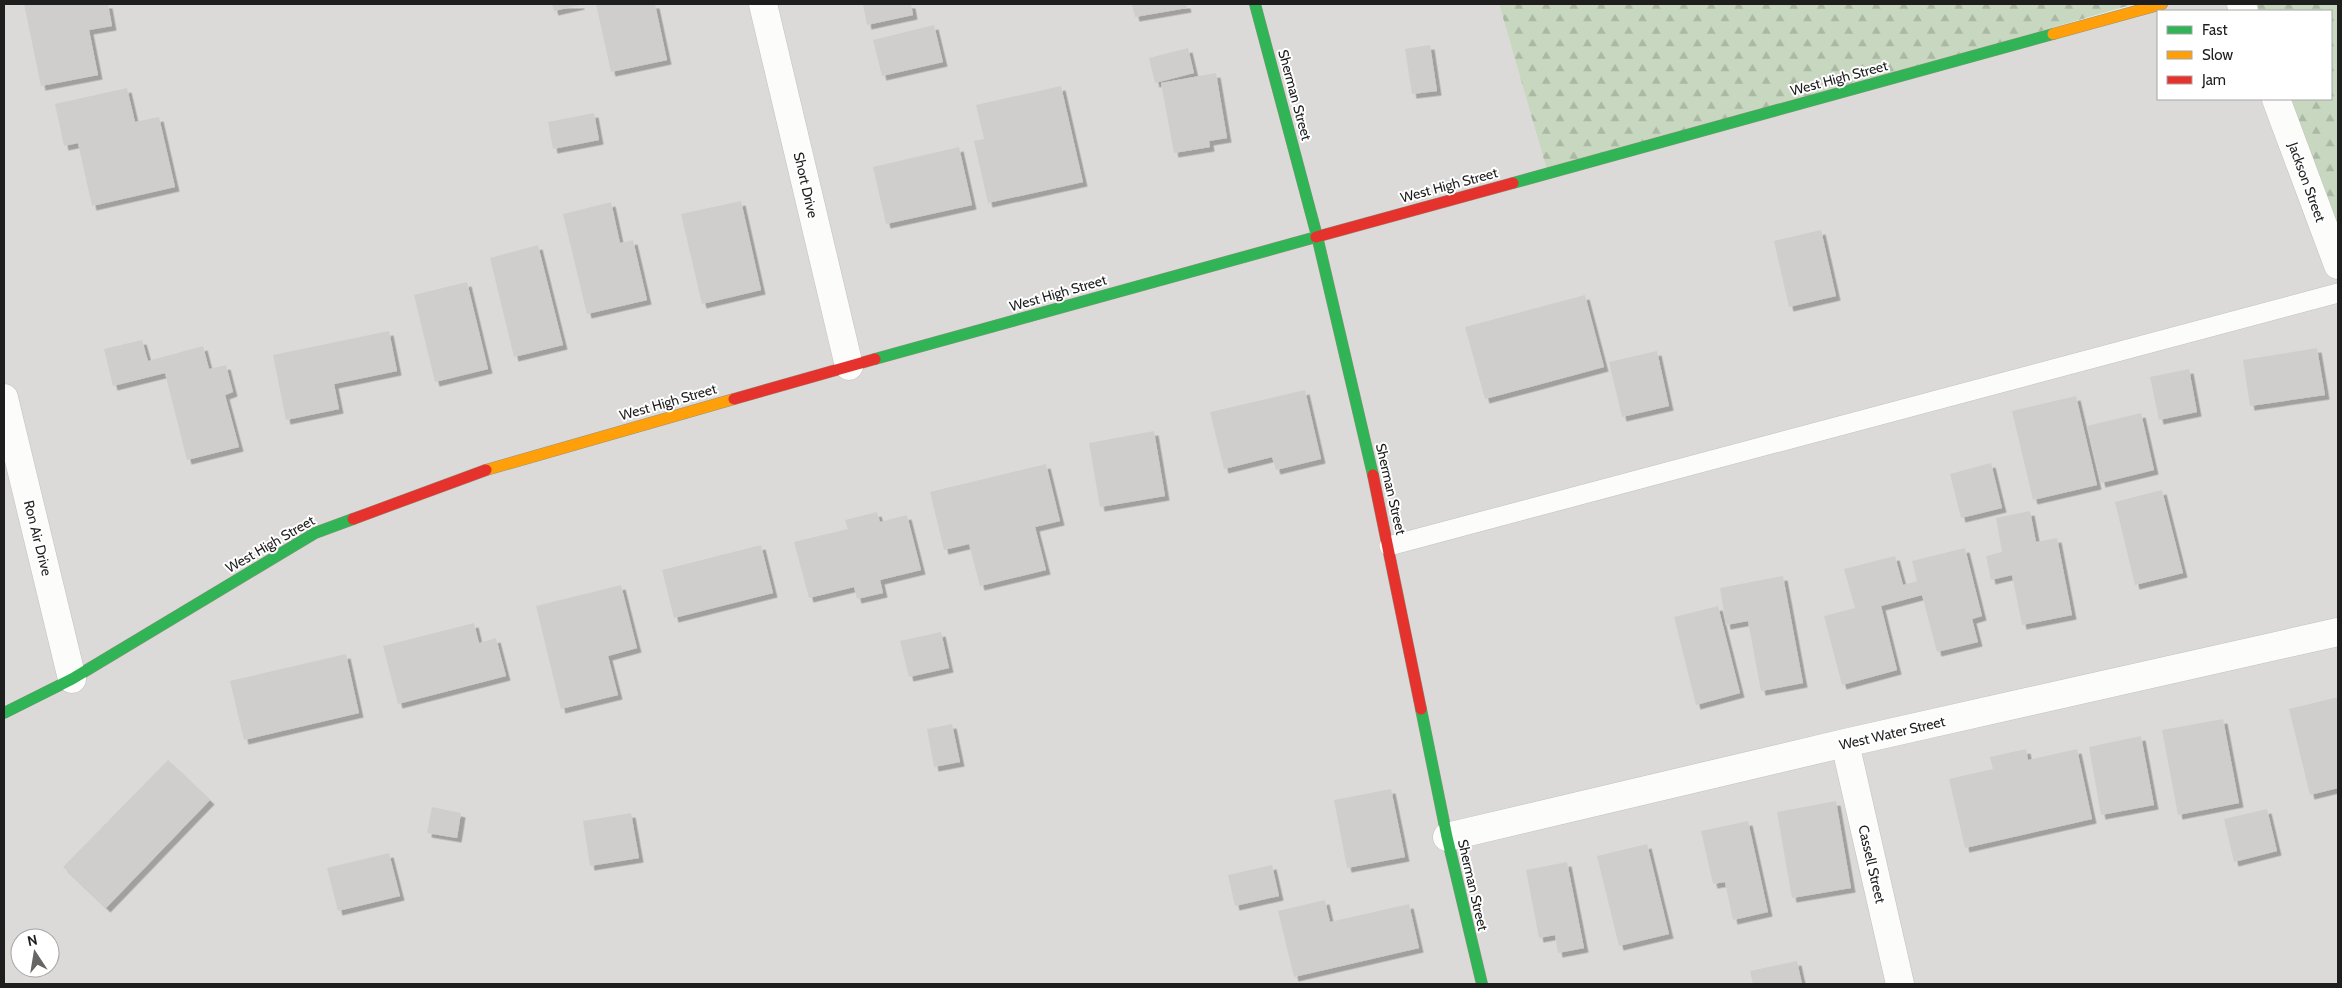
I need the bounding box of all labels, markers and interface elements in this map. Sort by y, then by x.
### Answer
legend [2157,10,2332,100]
text: Fast [2202,21,2227,39]
text: Slow [2202,46,2233,64]
street label: Sherman Street [1274,48,1316,143]
street label: West High Street [1788,56,1890,100]
text: Jam [2201,71,2226,89]
street label: Jackson Street [2284,139,2330,224]
street label: Short Drive [790,150,822,220]
street label: West High Street [1398,163,1500,207]
street label: West High Street [1007,270,1109,315]
street label: West High Street [617,379,719,424]
street label: Sherman Street [1372,442,1410,537]
street label: Ron Air Drive [20,498,56,578]
street label: West High Street [222,511,318,577]
street label: West Water Street [1837,712,1947,754]
street label: Cassell Street [1854,823,1890,905]
street label: Sherman Street [1454,838,1492,933]
north arrow [10,928,60,978]
text: N [26,930,39,950]

